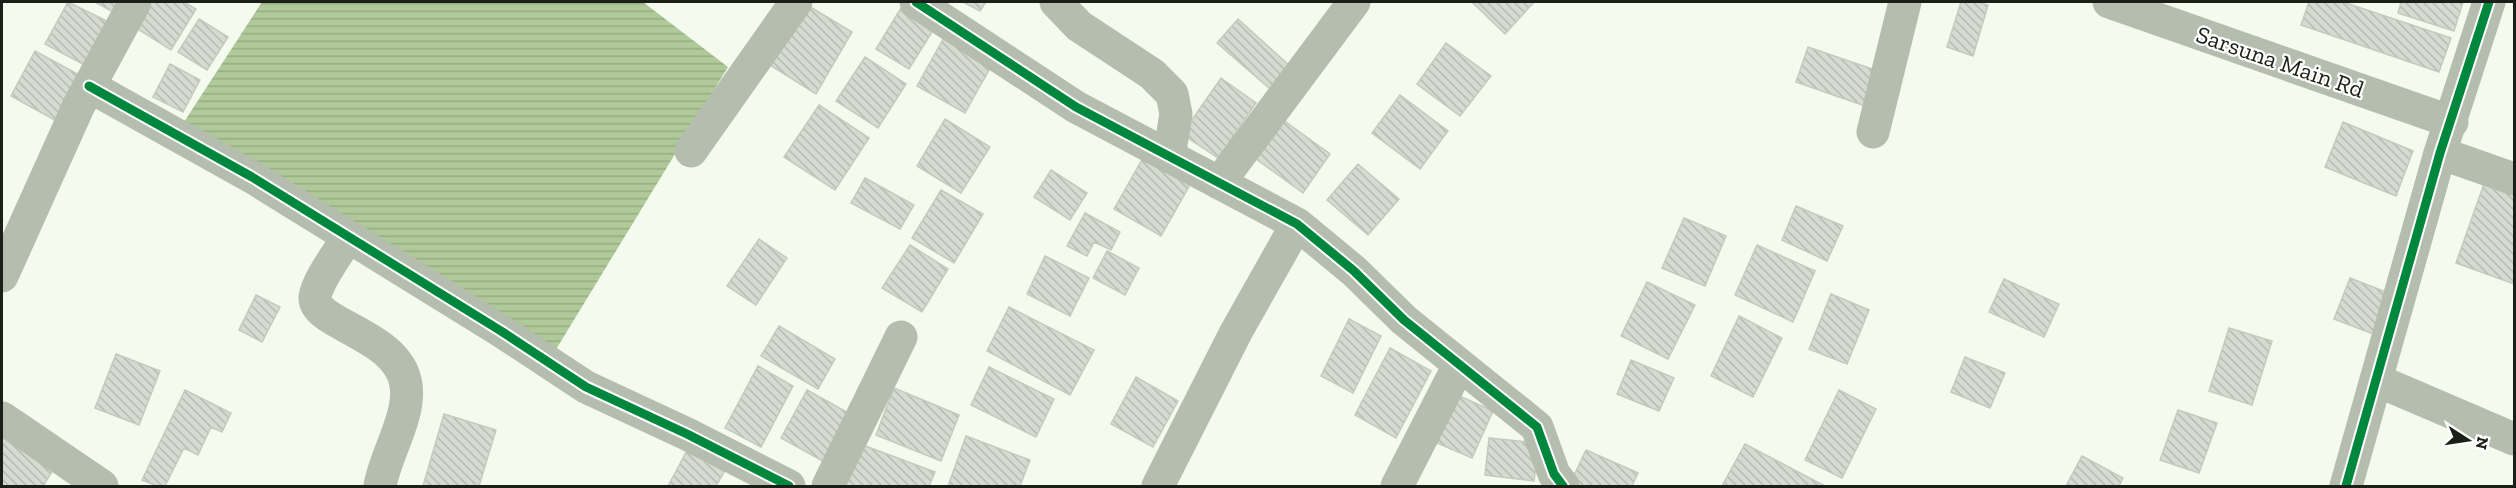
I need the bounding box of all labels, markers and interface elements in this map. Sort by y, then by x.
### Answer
street label: Sarsuna Main Rd [2192,19,2368,104]
north arrow [2438,410,2498,470]
text: N [2472,435,2493,451]

